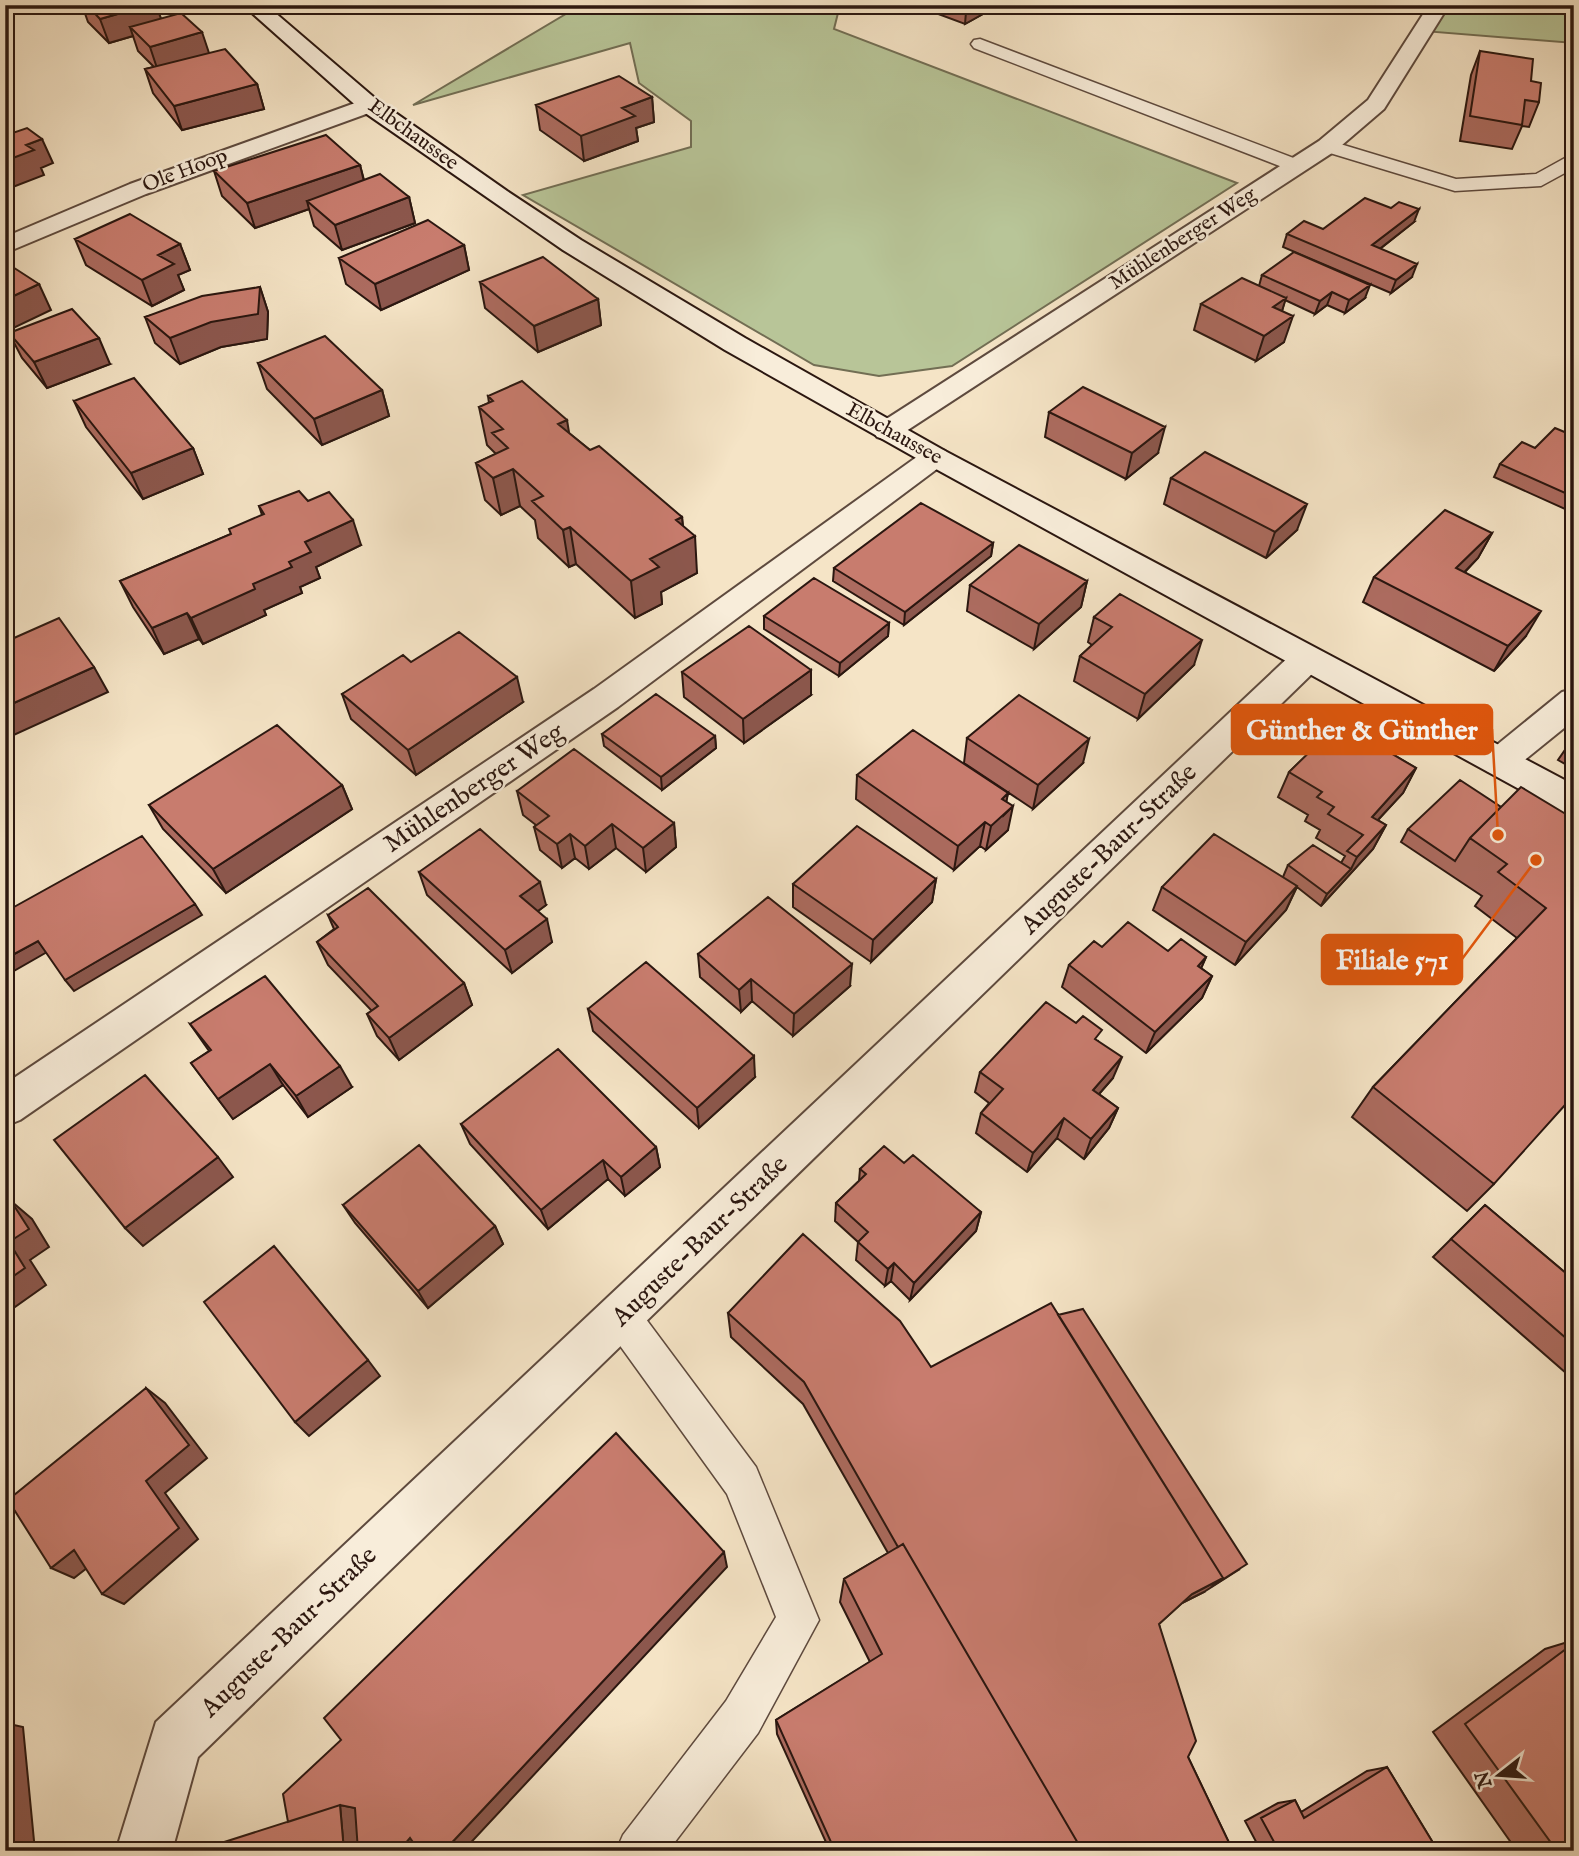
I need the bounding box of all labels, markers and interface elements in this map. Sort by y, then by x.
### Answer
street label: Elbchaussee [362,93,464,177]
street label: Ole Hoop [139,142,231,200]
street label: Mühlenberger Weg [1104,181,1262,297]
street label: Elbchaussee [841,397,947,472]
callout: Günther & Günther [1232,705,1492,754]
text: Günther & Günther [1246,714,1479,749]
street label: Mühlenberger Weg [378,715,571,860]
street label: Auguste-Baur-Straße [1013,756,1204,942]
callout: Filiale 571 [1322,935,1462,984]
text: Filiale 571 [1336,944,1448,979]
street label: Auguste-Baur-Straße [604,1148,795,1334]
street label: Auguste-Baur-Straße [193,1539,384,1725]
north arrow [1464,1741,1534,1811]
text: N [1471,1767,1499,1792]

